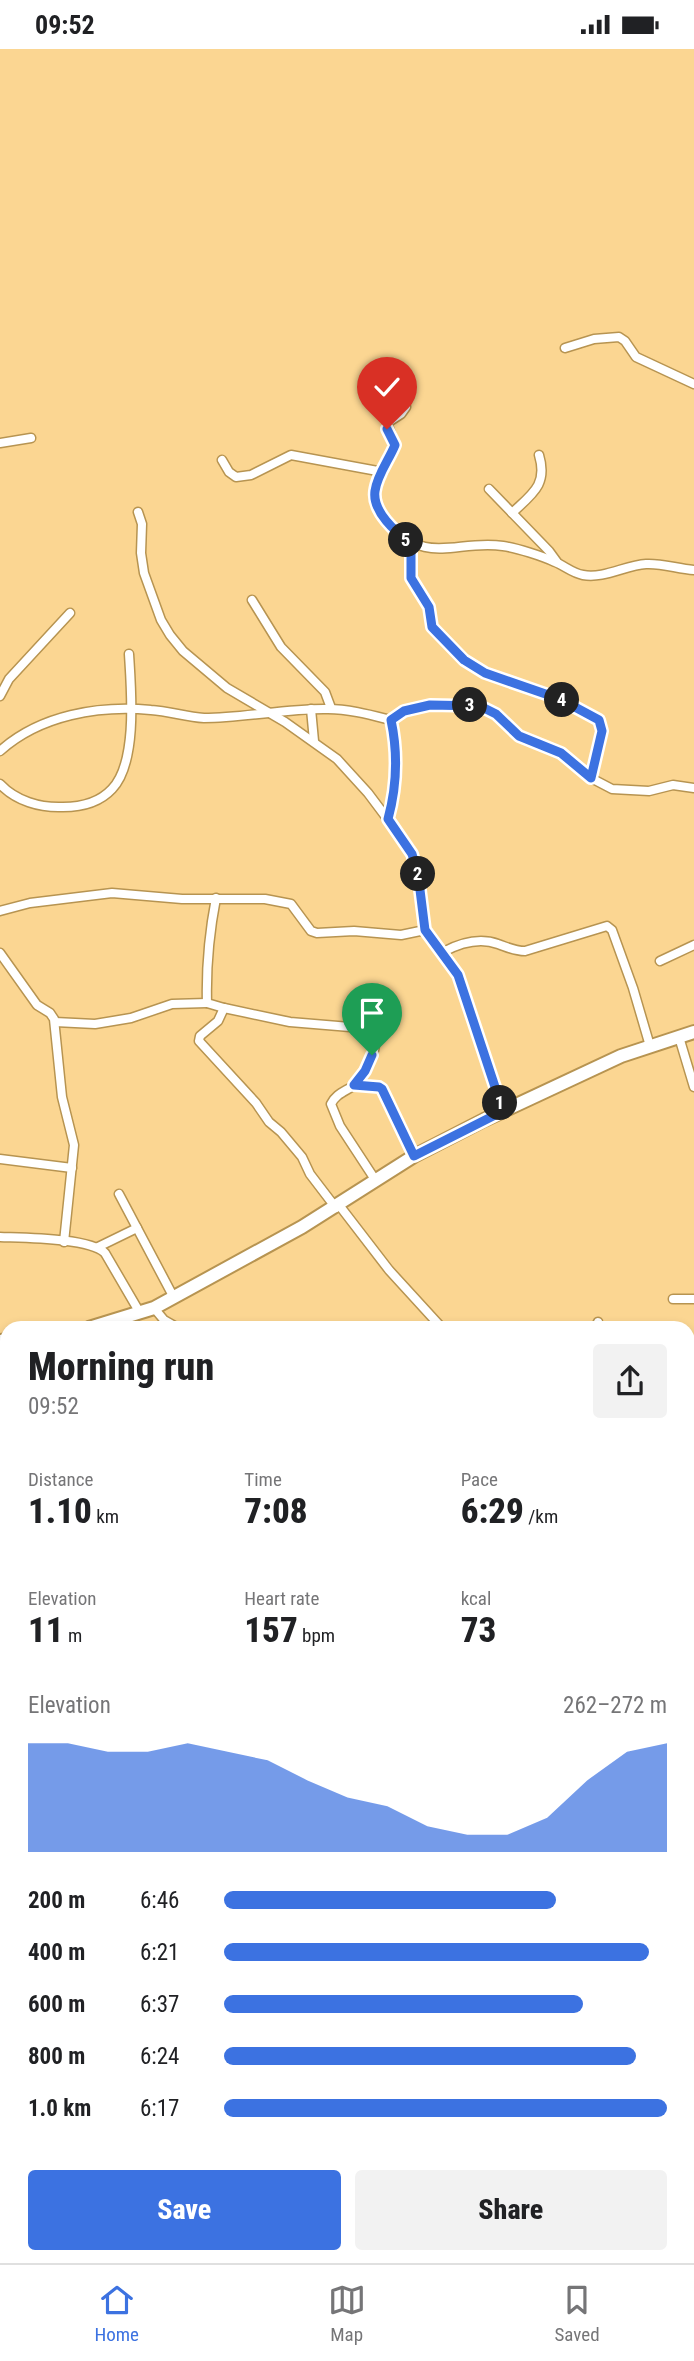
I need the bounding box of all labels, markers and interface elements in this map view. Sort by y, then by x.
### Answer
text: 09:52 [35,10,95,40]
pin [357,357,417,429]
icon: check [368,368,406,406]
pin: 5 [388,523,424,557]
text: 5 [401,528,410,551]
pin: 4 [544,683,580,717]
pin: 3 [452,687,488,723]
text: 4 [557,688,566,711]
text: 3 [465,693,474,716]
pin: 2 [400,857,436,891]
text: 2 [413,862,422,885]
pin [342,983,402,1055]
icon: arrive [353,994,391,1032]
pin: 1 [482,1085,518,1121]
text: 1 [495,1091,504,1114]
button: share [593,1344,667,1418]
text: Morning run [28,1345,214,1389]
text: 09:52 [28,1393,79,1420]
text: Distance [28,1468,93,1491]
text: Time [244,1468,282,1491]
text: Pace [461,1468,498,1491]
text: 1.10 [28,1491,92,1532]
text: 7:08 [244,1491,308,1532]
text: 6:29 [461,1491,524,1532]
text: km [92,1505,119,1528]
text: /km [524,1505,558,1528]
text: Elevation [28,1587,96,1610]
text: Heart rate [244,1587,319,1610]
text: kcal [461,1587,491,1610]
text: 11 [28,1610,64,1651]
text: 157 [244,1610,298,1651]
text: 73 [461,1610,496,1651]
text: m [64,1624,82,1647]
text: bpm [298,1624,335,1647]
text: Elevation [28,1692,111,1719]
text: 262–272 m [563,1692,667,1719]
text: 200 m [28,1887,85,1914]
text: 6:46 [140,1887,179,1914]
text: 400 m [28,1939,85,1966]
text: 6:21 [140,1939,179,1966]
text: 600 m [28,1991,85,2018]
text: 6:37 [140,1991,179,2018]
text: 800 m [28,2043,85,2070]
text: 6:24 [140,2043,179,2070]
text: 1.0 km [28,2095,91,2122]
text: 6:17 [140,2095,179,2122]
button: Save [28,2170,341,2250]
button: Share [355,2170,667,2250]
tab: Home [94,2281,139,2346]
tab: Map [328,2281,366,2346]
tab: Saved [554,2281,600,2346]

